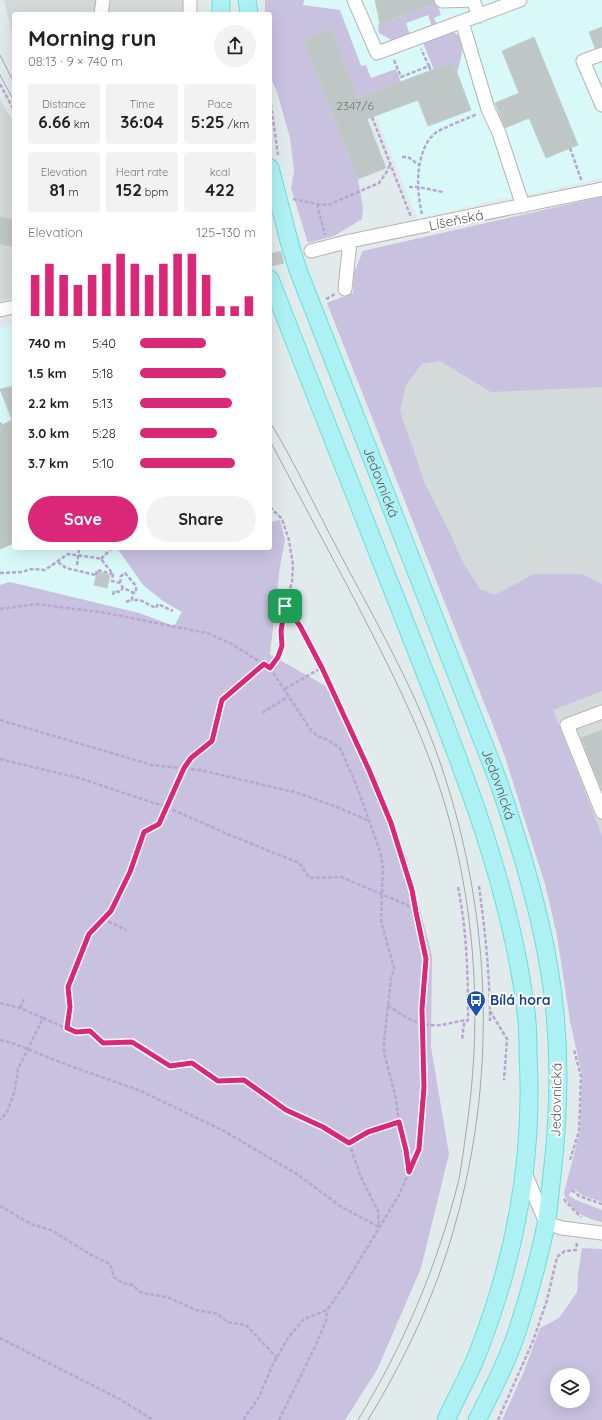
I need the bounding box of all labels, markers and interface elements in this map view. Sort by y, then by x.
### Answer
text: Morning run [28,24,156,52]
button: share [214,25,256,67]
text: 08:13 · 9 × 740 m [28,53,123,69]
text: Distance [42,97,86,111]
text: Time [129,97,155,111]
text: Pace [207,97,233,111]
house number: 2347/6 [336,98,374,113]
text: 6.66 [38,111,71,132]
text: 36:04 [120,111,164,132]
text: 5:25 [191,111,225,132]
text: km [71,117,90,131]
text: /km [225,117,249,131]
text: Elevation [41,165,87,179]
text: Heart rate [116,165,168,179]
text: kcal [210,165,230,179]
text: 81 [50,179,65,200]
text: 152 [116,179,142,200]
text: 422 [205,179,235,200]
text: m [65,185,78,199]
text: bpm [142,185,168,199]
street label: Líšeňská [427,205,485,235]
text: Elevation [28,224,83,240]
text: 125–130 m [196,224,256,240]
text: 740 m [28,335,66,351]
text: 5:40 [92,335,116,351]
text: 1.5 km [28,365,67,381]
text: 5:18 [92,365,113,381]
text: 2.2 km [28,395,69,411]
text: 5:13 [92,395,113,411]
text: 3.0 km [28,425,69,441]
text: 5:28 [92,425,116,441]
street label: Jedovnická [359,444,403,520]
text: 3.7 km [28,455,68,471]
text: 5:10 [92,455,114,471]
button: Save [28,496,138,542]
button: Share [146,496,256,542]
pin [268,589,302,623]
icon: arrive [274,595,296,617]
street label: Jedovnická [478,746,520,822]
bus stop icon: Bílá hora [465,989,487,1017]
place label: Bílá hora [490,991,551,1009]
street label: Jedovnická [546,1063,566,1137]
map controls [550,1368,590,1408]
button: layers [550,1368,590,1408]

